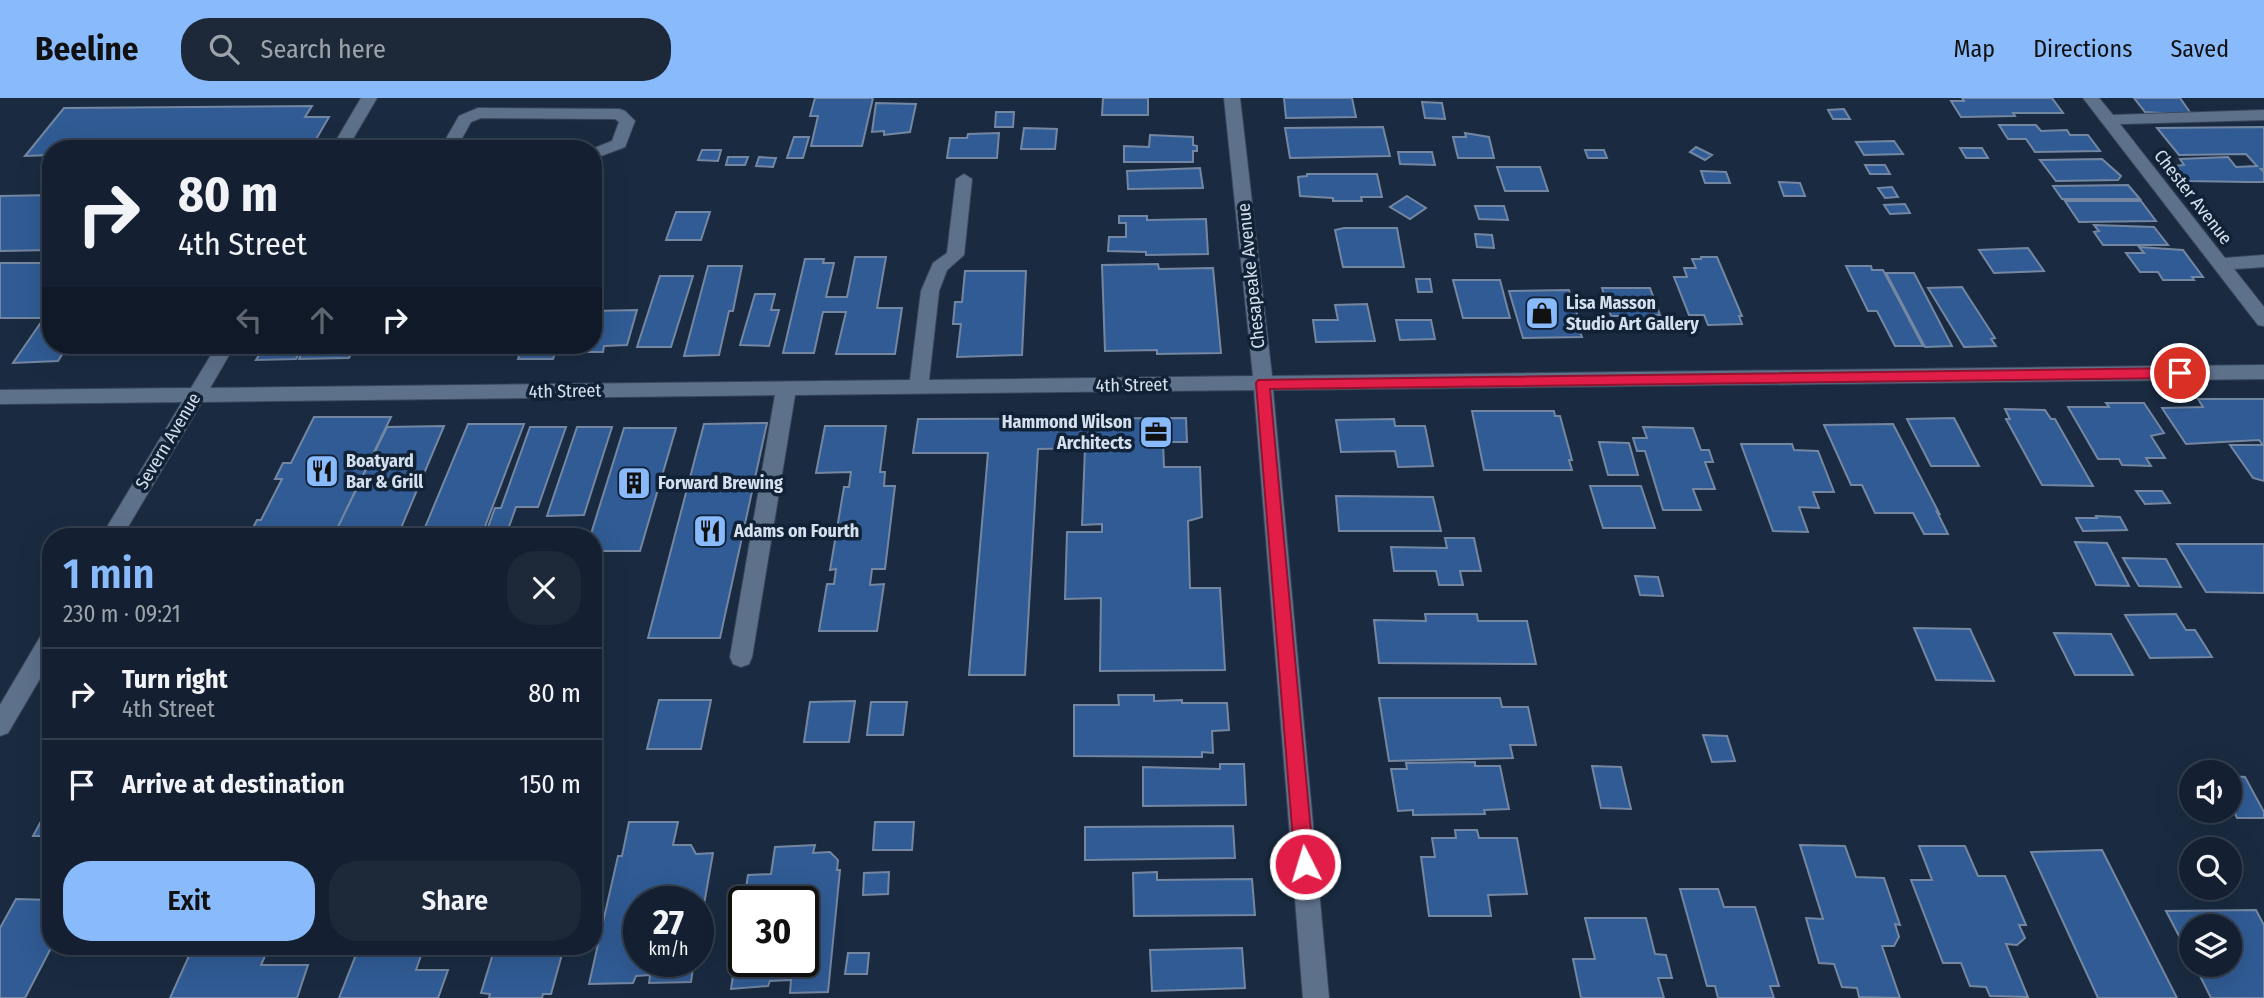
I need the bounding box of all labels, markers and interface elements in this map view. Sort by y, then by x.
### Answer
search box [181,18,671,81]
text: Beeline [35,29,139,69]
icon: search [205,30,243,68]
text: Search here [261,34,386,65]
text: Map [1954,35,1995,63]
text: Directions [2033,35,2132,63]
text: Saved [2170,35,2229,63]
street label: Chester Avenue [2149,145,2237,249]
text: 80 m [178,165,278,224]
icon: right [63,168,154,259]
street label: Chesapeake Avenue [1232,202,1270,350]
text: 4th Street [178,225,307,263]
place label: Lisa Masson Studio Art Gallery [1566,292,1699,335]
shop icon: Lisa Masson Studio Art Gallery [1523,294,1561,332]
icon: left [230,301,268,339]
icon: ahead [303,301,341,339]
icon: right [376,301,414,339]
pin [2150,343,2210,403]
icon: arrive [2161,354,2199,392]
street label: 4th Street [1096,373,1169,397]
street label: 4th Street [529,379,602,403]
street label: Severn Avenue [131,389,205,493]
place label: Hammond Wilson Architects [1002,411,1132,454]
office icon: Hammond Wilson Architects [1137,413,1175,451]
place label: Boatyard Bar & Grill [346,450,423,493]
restaurant icon: Boatyard Bar & Grill [303,452,341,490]
building icon: Forward Brewing [615,464,653,502]
place label: Forward Brewing [658,472,783,494]
restaurant icon: Adams on Fourth [691,512,729,550]
place label: Adams on Fourth [733,520,859,542]
text: 1 min [63,549,154,599]
button: close [507,551,581,625]
text: 230 m · 09:21 [63,600,181,628]
text: Turn right [122,664,228,695]
icon: right [63,675,101,713]
text: 80 m [528,678,581,709]
text: 4th Street [122,695,215,723]
map controls [2179,760,2242,977]
button: sound [2179,760,2242,823]
icon: arrive [63,766,101,804]
text: Arrive at destination [122,769,345,800]
text: 150 m [519,769,581,800]
position arrow [1268,827,1342,901]
button: search [2179,837,2242,900]
button: Exit [63,861,315,941]
button: Share [329,861,581,941]
speed limit sign: 30 [728,886,819,977]
text: 27 [653,901,684,943]
button: layers [2179,914,2242,977]
text: km/h [648,938,689,960]

